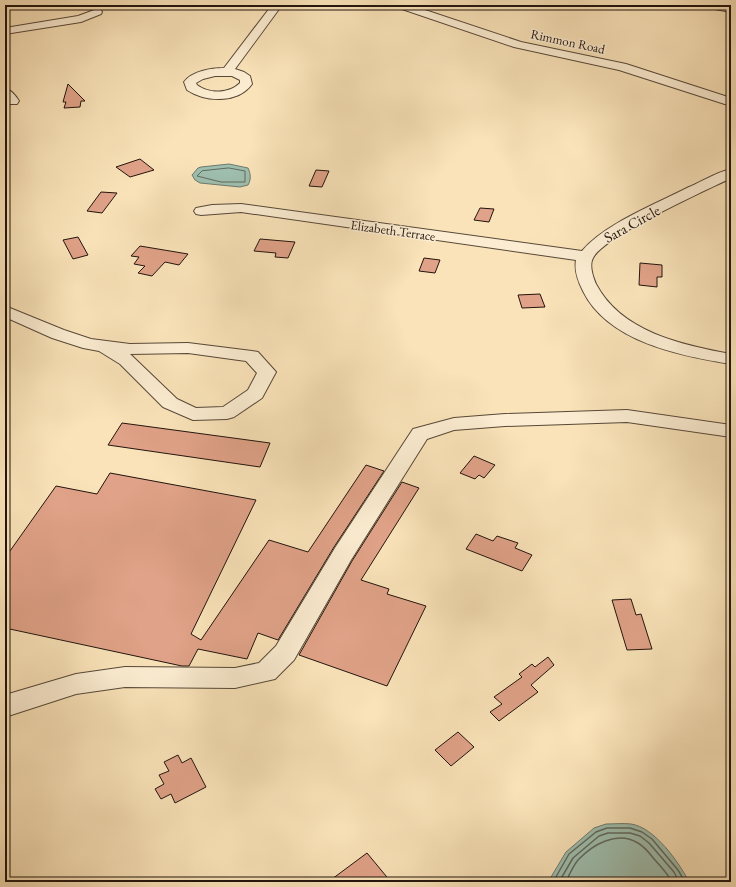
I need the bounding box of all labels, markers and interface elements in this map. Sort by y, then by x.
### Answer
street label: Rimmon Road [529,25,607,58]
street label: Sara Circle [600,200,664,247]
street label: Elizabeth Terrace [350,216,436,245]

